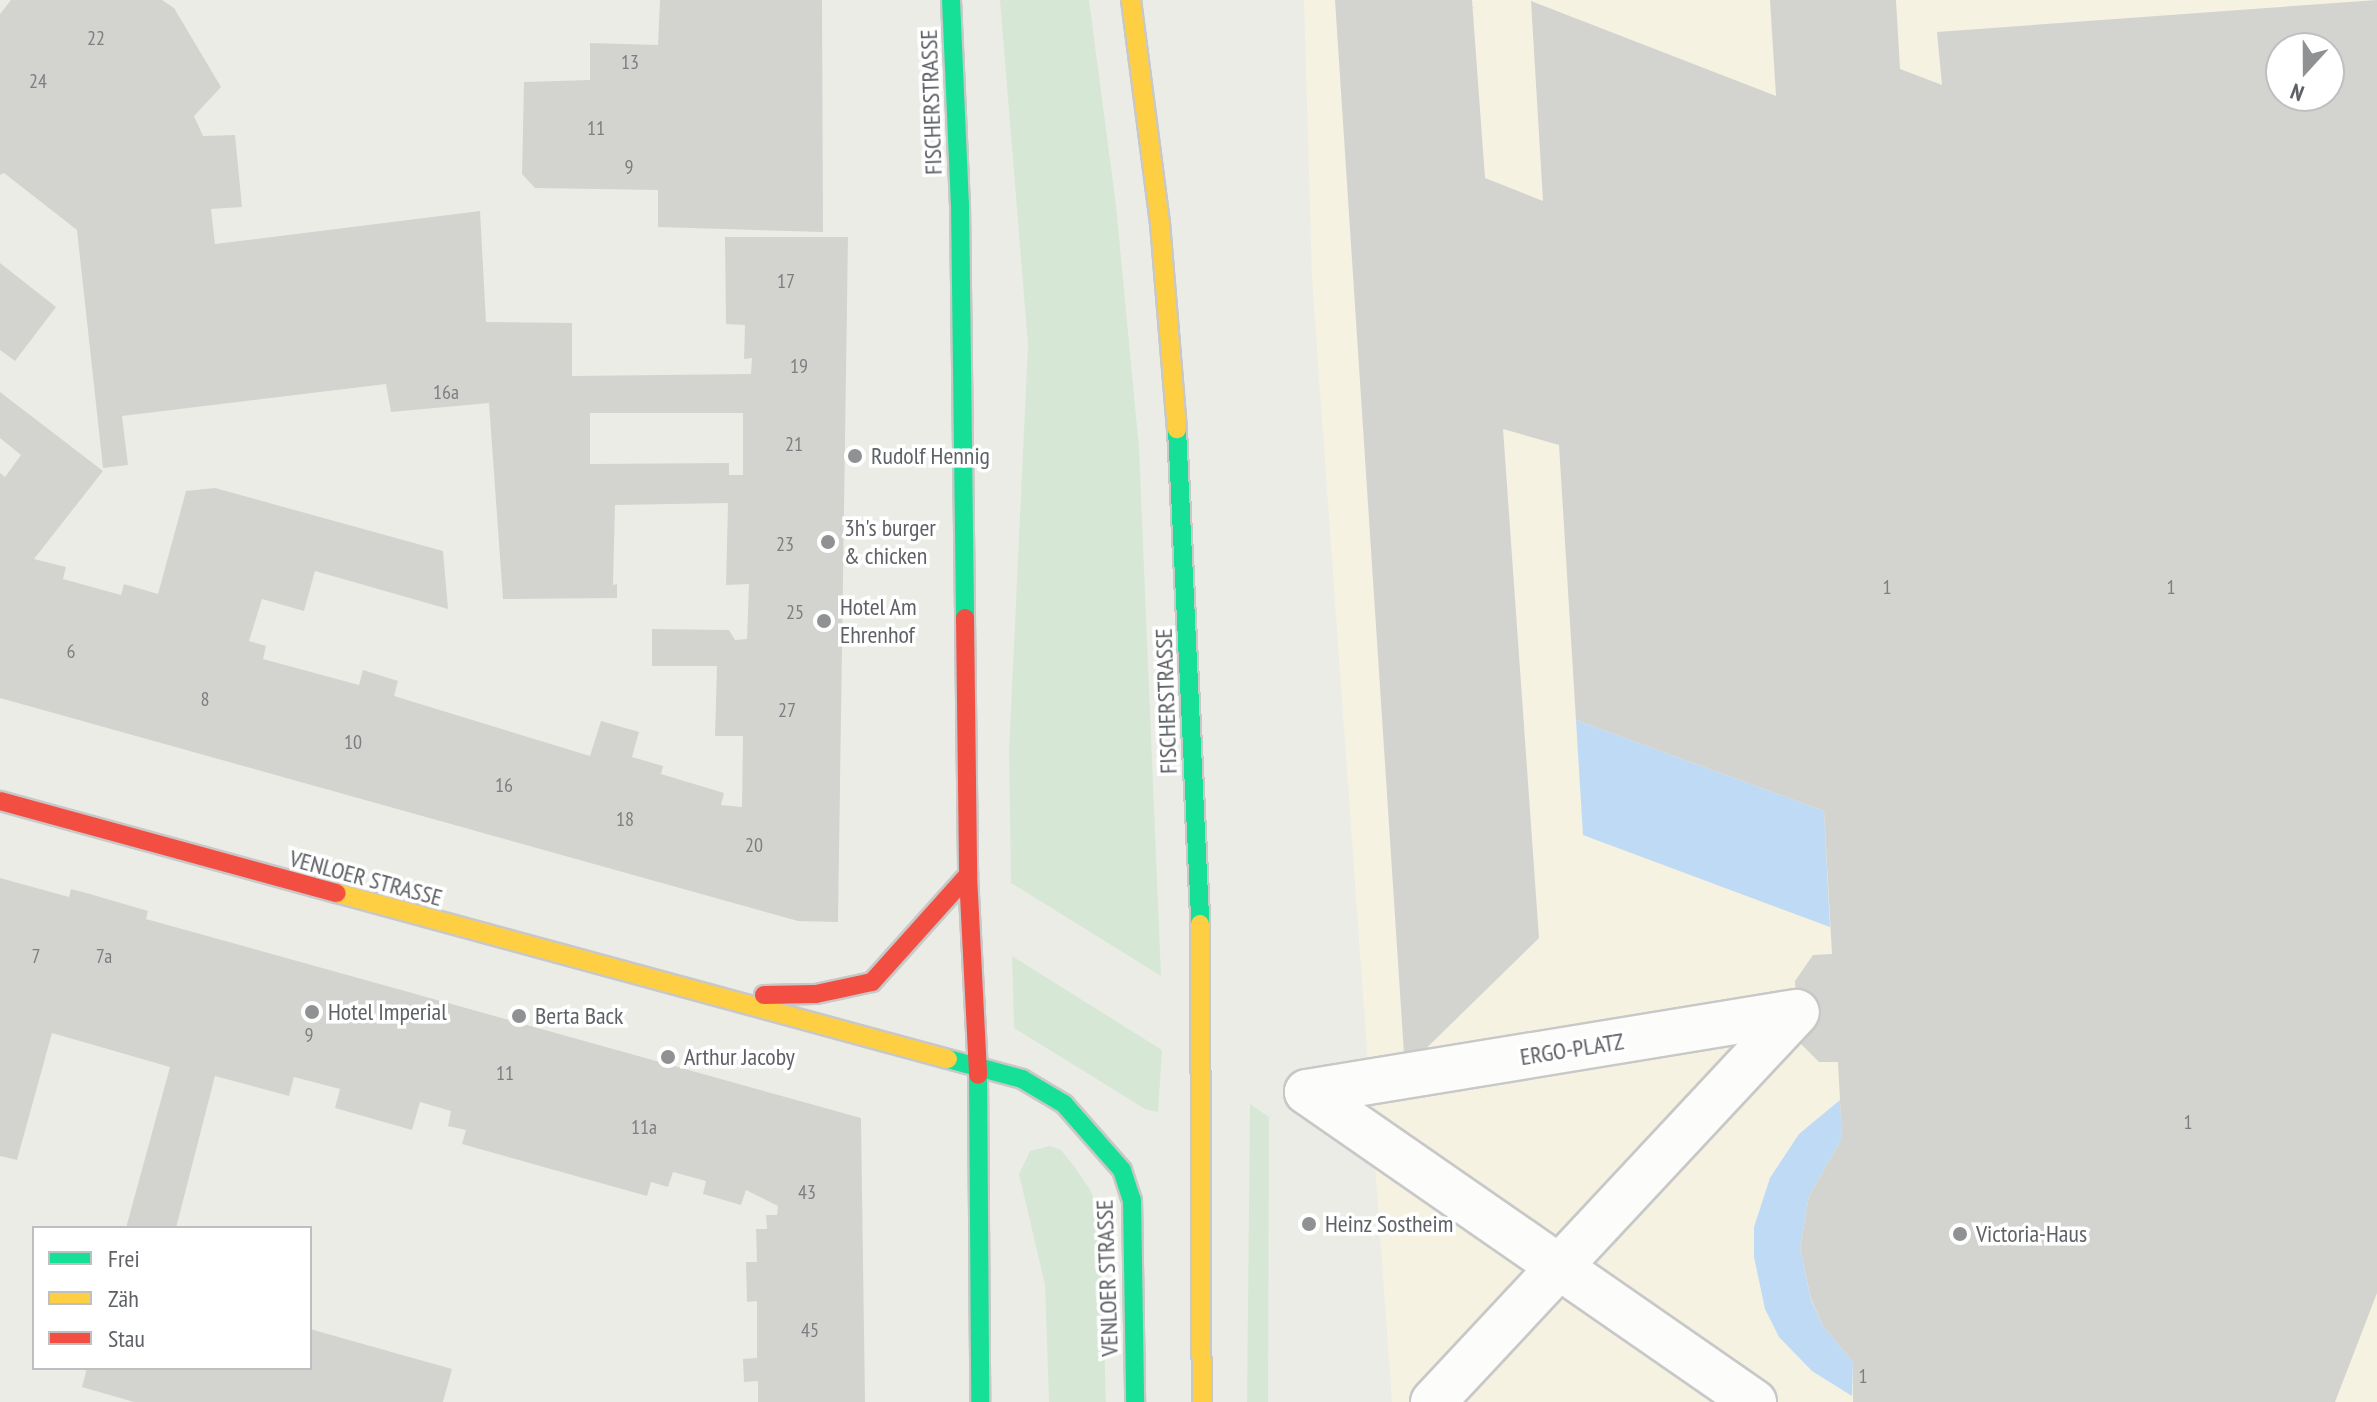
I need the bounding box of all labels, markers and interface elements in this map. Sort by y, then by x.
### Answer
house number: 22 [87,26,105,50]
street label: FISCHERSTRASSE [914,29,948,175]
north arrow [2265,32,2345,112]
house number: 13 [621,50,639,74]
house number: 24 [29,69,47,93]
text: N [2287,77,2308,108]
house number: 11 [587,116,605,140]
house number: 9 [625,155,633,179]
house number: 17 [777,269,795,293]
house number: 19 [790,354,808,378]
house number: 16a [433,380,459,404]
house number: 21 [785,432,803,456]
place label: Rudolf Hennig [871,442,990,470]
marker: Rudolf Hennig [846,447,864,465]
place label: 3h's burger & chicken [844,514,936,570]
house number: 23 [776,532,794,556]
marker: 3h's burger & chicken [819,533,837,551]
house number: 1 [1883,575,1891,599]
house number: 1 [2167,575,2175,599]
place label: Hotel Am Ehrenhof [840,593,917,649]
house number: 25 [786,600,804,624]
marker: Hotel Am Ehrenhof [815,612,833,630]
street label: FISCHERSTRASSE [1149,628,1183,774]
house number: 6 [67,639,75,663]
house number: 8 [201,687,209,711]
house number: 27 [778,698,796,722]
house number: 10 [344,730,362,754]
house number: 16 [495,773,513,797]
house number: 18 [616,807,634,831]
house number: 20 [745,833,763,857]
street label: VENLOER STRASSE [286,844,446,912]
house number: 7 [32,944,40,968]
house number: 7a [96,944,112,968]
place label: Hotel Imperial [328,998,447,1026]
place label: Berta Back [535,1002,623,1030]
marker: Hotel Imperial [303,1003,321,1021]
marker: Berta Back [510,1007,528,1025]
house number: 9 [305,1023,313,1047]
street label: ERGO-PLATZ [1518,1027,1626,1071]
place label: Arthur Jacoby [684,1043,795,1071]
marker: Arthur Jacoby [659,1048,677,1066]
house number: 11 [496,1061,514,1085]
house number: 1 [2184,1110,2192,1134]
house number: 11a [631,1115,657,1139]
house number: 43 [798,1180,816,1204]
street label: VENLOER STRASSE [1090,1199,1124,1357]
place label: Heinz Sostheim [1325,1210,1454,1238]
marker: Heinz Sostheim [1300,1215,1318,1233]
place label: Victoria-Haus [1976,1220,2087,1248]
marker: Victoria-Haus [1951,1225,1969,1243]
legend [32,1226,312,1370]
text: Frei [108,1243,140,1274]
text: Zäh [108,1283,139,1314]
house number: 45 [801,1318,819,1342]
text: Stau [108,1323,145,1354]
house number: 1 [1859,1364,1867,1388]

